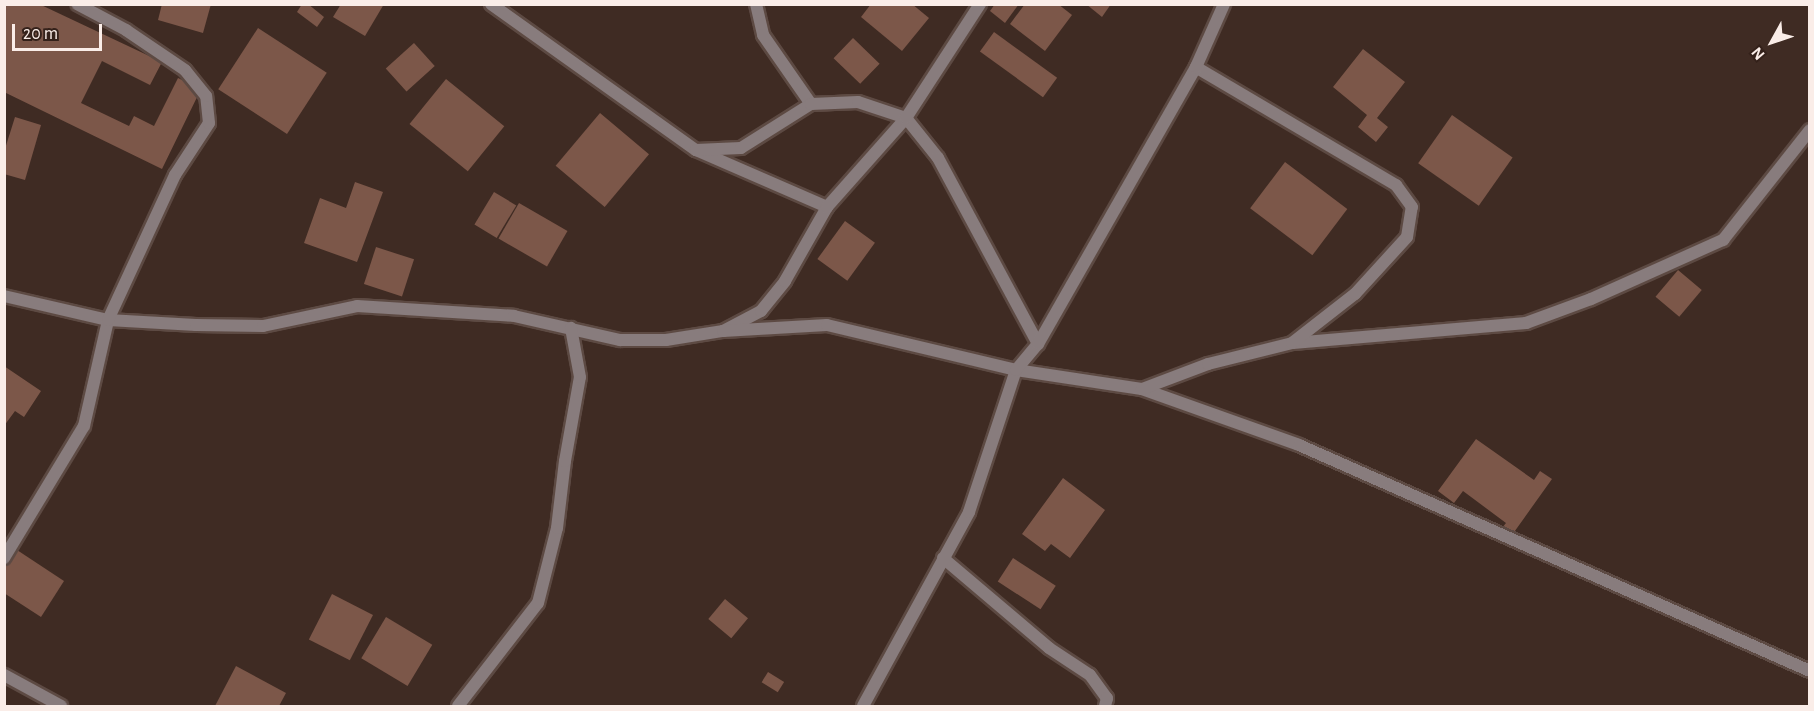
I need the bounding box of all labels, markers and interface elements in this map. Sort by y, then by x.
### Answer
scale bar [15,12,105,50]
north arrow [1742,12,1802,72]
text: 20 m [23,25,58,43]
text: N [1749,44,1768,63]

